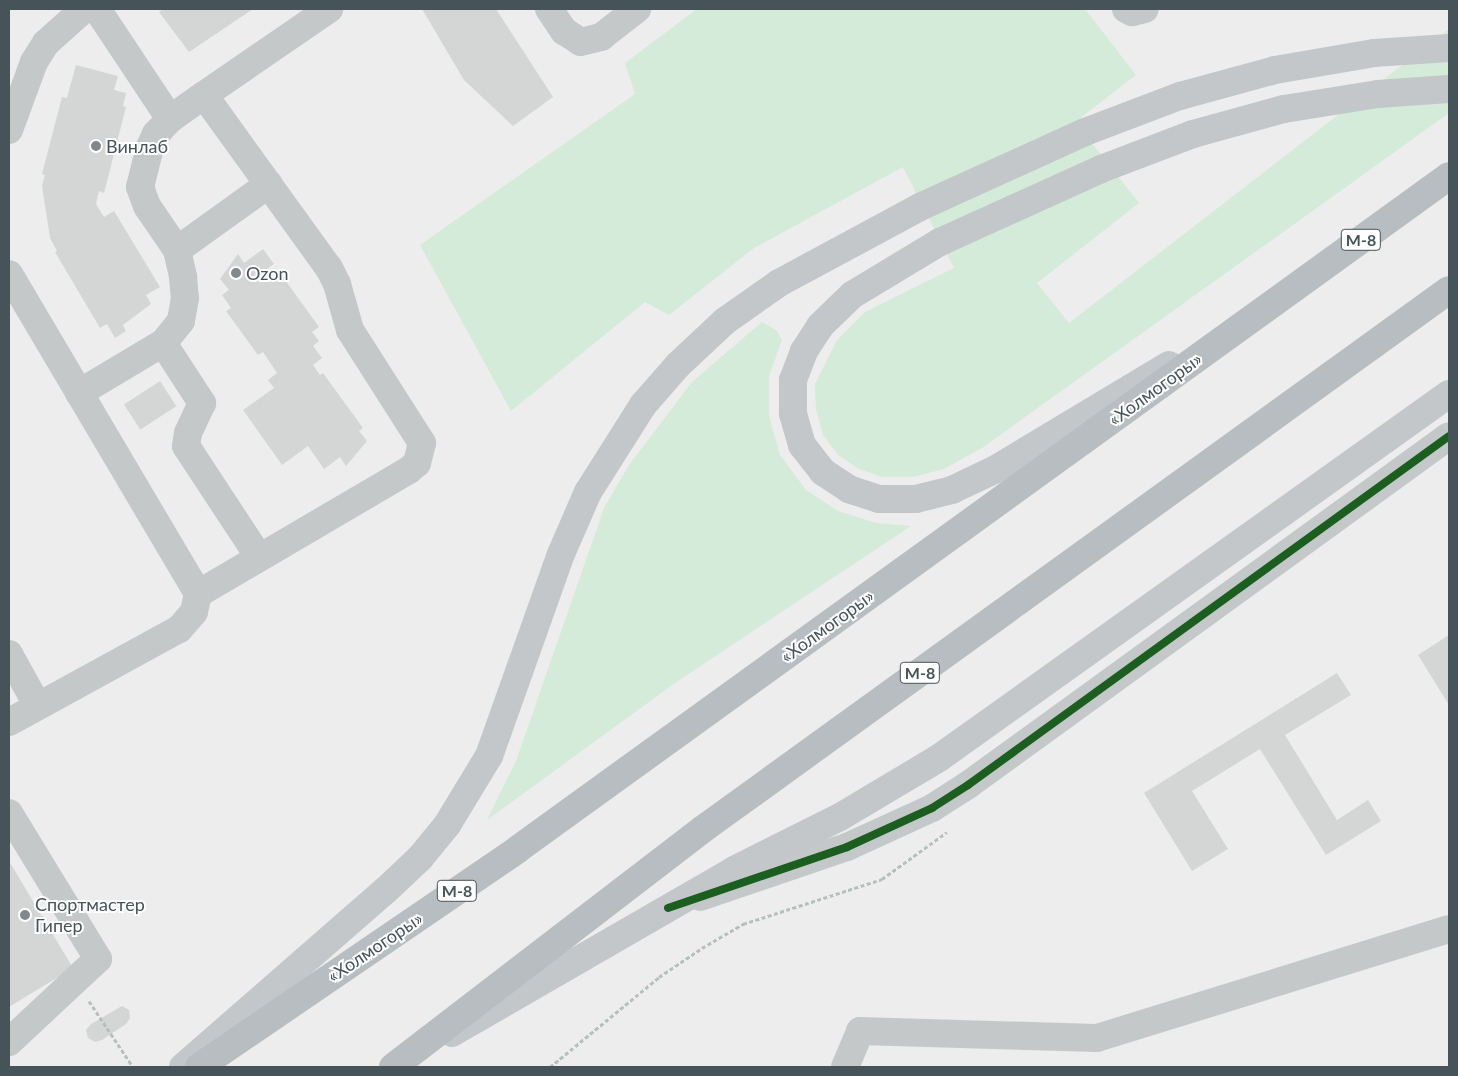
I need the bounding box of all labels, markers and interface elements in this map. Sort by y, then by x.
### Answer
place label: Винлаб [106,135,168,157]
marker: Винлаб [90,140,102,152]
road number: М-8 [1340,226,1382,254]
place label: Ozon [246,262,288,284]
marker: Ozon [230,267,242,279]
street label: «Холмогоры» [1104,348,1206,430]
street label: «Холмогоры» [776,585,878,667]
road number: М-8 [899,660,941,686]
road number: М-8 [436,878,478,904]
place label: Спортмастер Гипер [35,894,145,936]
street label: «Холмогоры» [323,907,427,987]
marker: Спортмастер Гипер [19,909,31,921]

